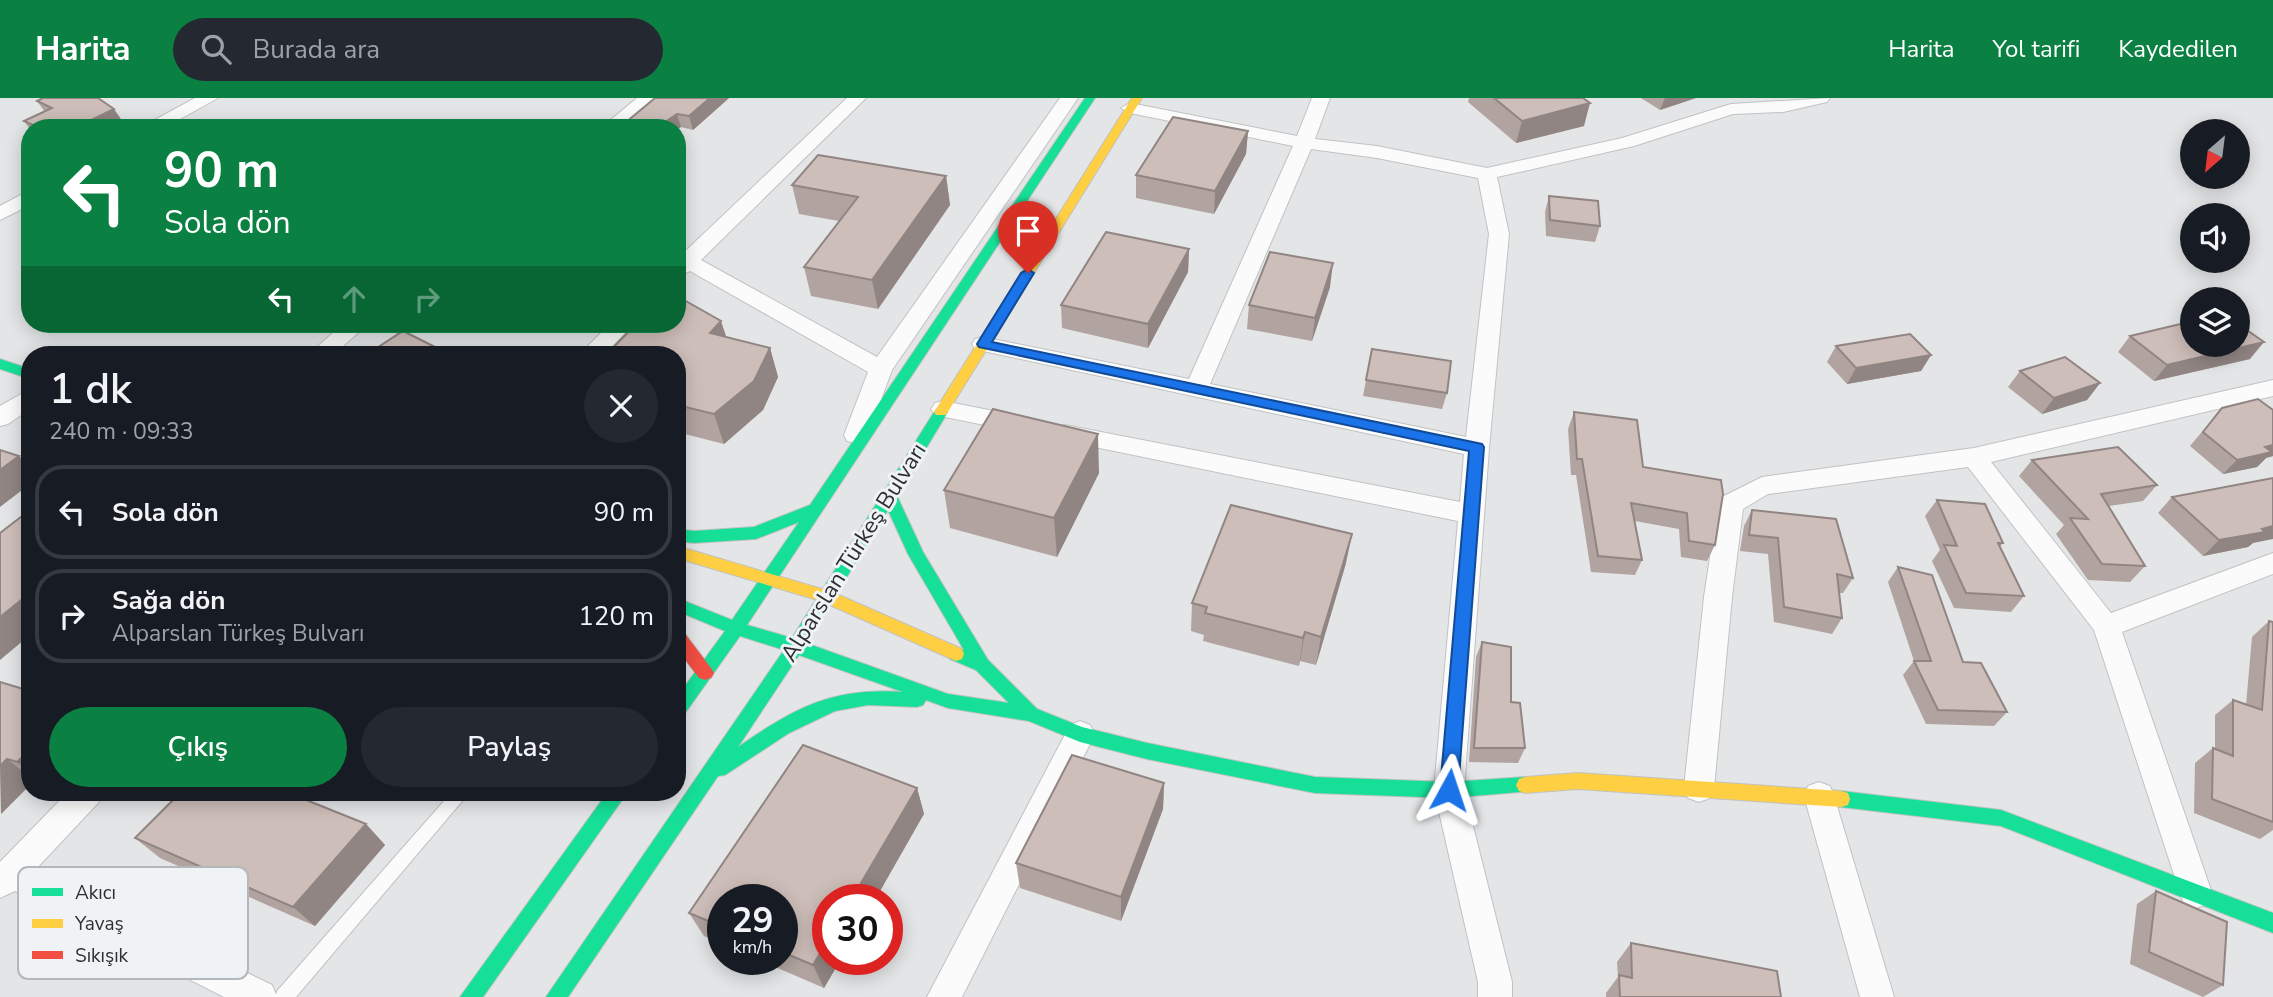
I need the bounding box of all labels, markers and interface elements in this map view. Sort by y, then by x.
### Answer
search box [173,18,663,81]
text: Harita [35,27,131,72]
icon: search [197,30,235,68]
text: Burada ara [253,32,380,67]
text: Harita [1888,33,1954,65]
text: Yol tarifi [1992,33,2080,65]
text: Kaydedilen [2118,33,2238,65]
north arrow [2180,119,2250,189]
map controls [2180,119,2250,357]
text: 90 m [164,137,279,204]
icon: left [49,147,140,238]
text: Sola dön [164,201,291,244]
pin [998,201,1058,273]
button: sound [2180,203,2250,273]
icon: arrive [1009,212,1047,250]
icon: left [262,280,300,318]
icon: ahead [335,280,373,318]
icon: right [408,280,446,318]
button: layers [2180,287,2250,357]
text: 1 dk [49,361,132,418]
button: close [584,369,658,443]
text: 240 m · 09:33 [49,416,194,447]
street label: Alparslan Türkeş Bulvarı [773,437,933,668]
icon: left [53,493,91,531]
text: Sola dön [112,495,219,530]
text: 90 m [594,495,654,530]
text: Sağa dön [112,583,225,618]
icon: right [53,597,91,635]
text: 120 m [578,599,654,634]
text: Alparslan Türkeş Bulvarı [112,618,364,649]
button: Çıkış [49,707,347,787]
button: Paylaş [361,707,658,787]
position arrow [1412,753,1486,827]
legend [18,867,248,979]
text: Akıcı [75,880,116,906]
speed limit sign: 30 [812,884,903,975]
text: 29 [731,897,774,944]
text: Yavaş [74,911,124,937]
text: km/h [733,935,772,959]
text: Sıkışık [75,943,129,969]

